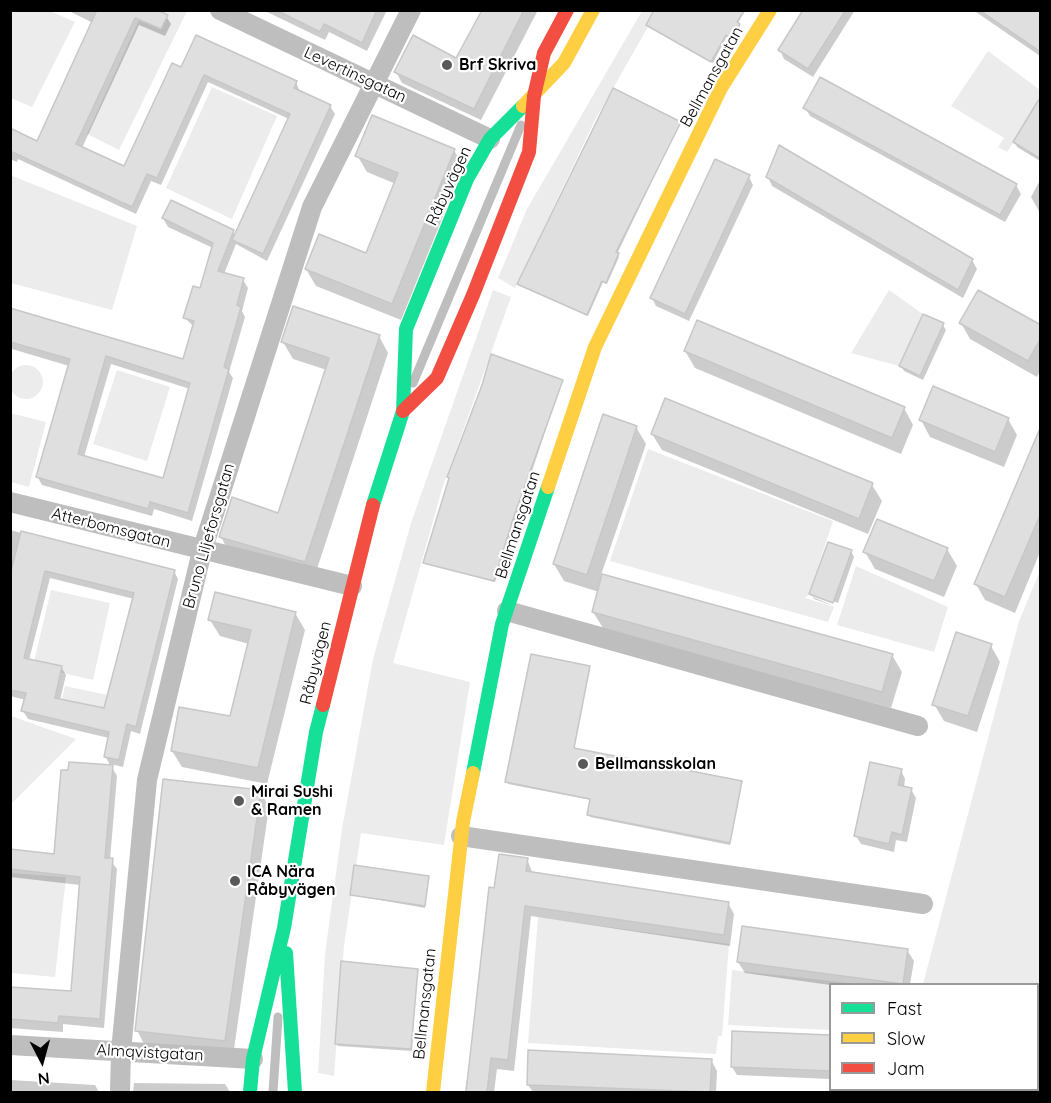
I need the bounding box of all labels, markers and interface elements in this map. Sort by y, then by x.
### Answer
street label: Bellmansgatan [677,23,747,131]
street label: Levertinsgatan [301,43,409,107]
place label: Brf Skriva [459,55,536,75]
marker: Brf Skriva [440,58,454,72]
street label: Råbyvägen [422,143,476,229]
street label: Bruno Liljeforsgatan [179,461,239,611]
street label: Bellmansgatan [492,469,544,581]
street label: Atterbomsgatan [50,504,172,552]
street label: Råbyvägen [296,619,336,707]
place label: Bellmansskolan [595,754,716,774]
marker: Bellmansskolan [576,757,590,771]
place label: Mirai Sushi & Ramen [251,782,333,820]
marker: Mirai Sushi & Ramen [232,794,246,808]
place label: ICA Nära Råbyvägen [247,862,335,900]
marker: ICA Nära Råbyvägen [228,874,242,888]
street label: Bellmansgatan [410,947,440,1061]
legend [829,983,1039,1091]
text: Fast [887,997,922,1020]
text: Slow [887,1027,925,1050]
north arrow [12,1031,72,1091]
street label: Almqvistgatan [96,1041,204,1065]
text: Jam [887,1057,925,1080]
text: N [37,1068,51,1089]

